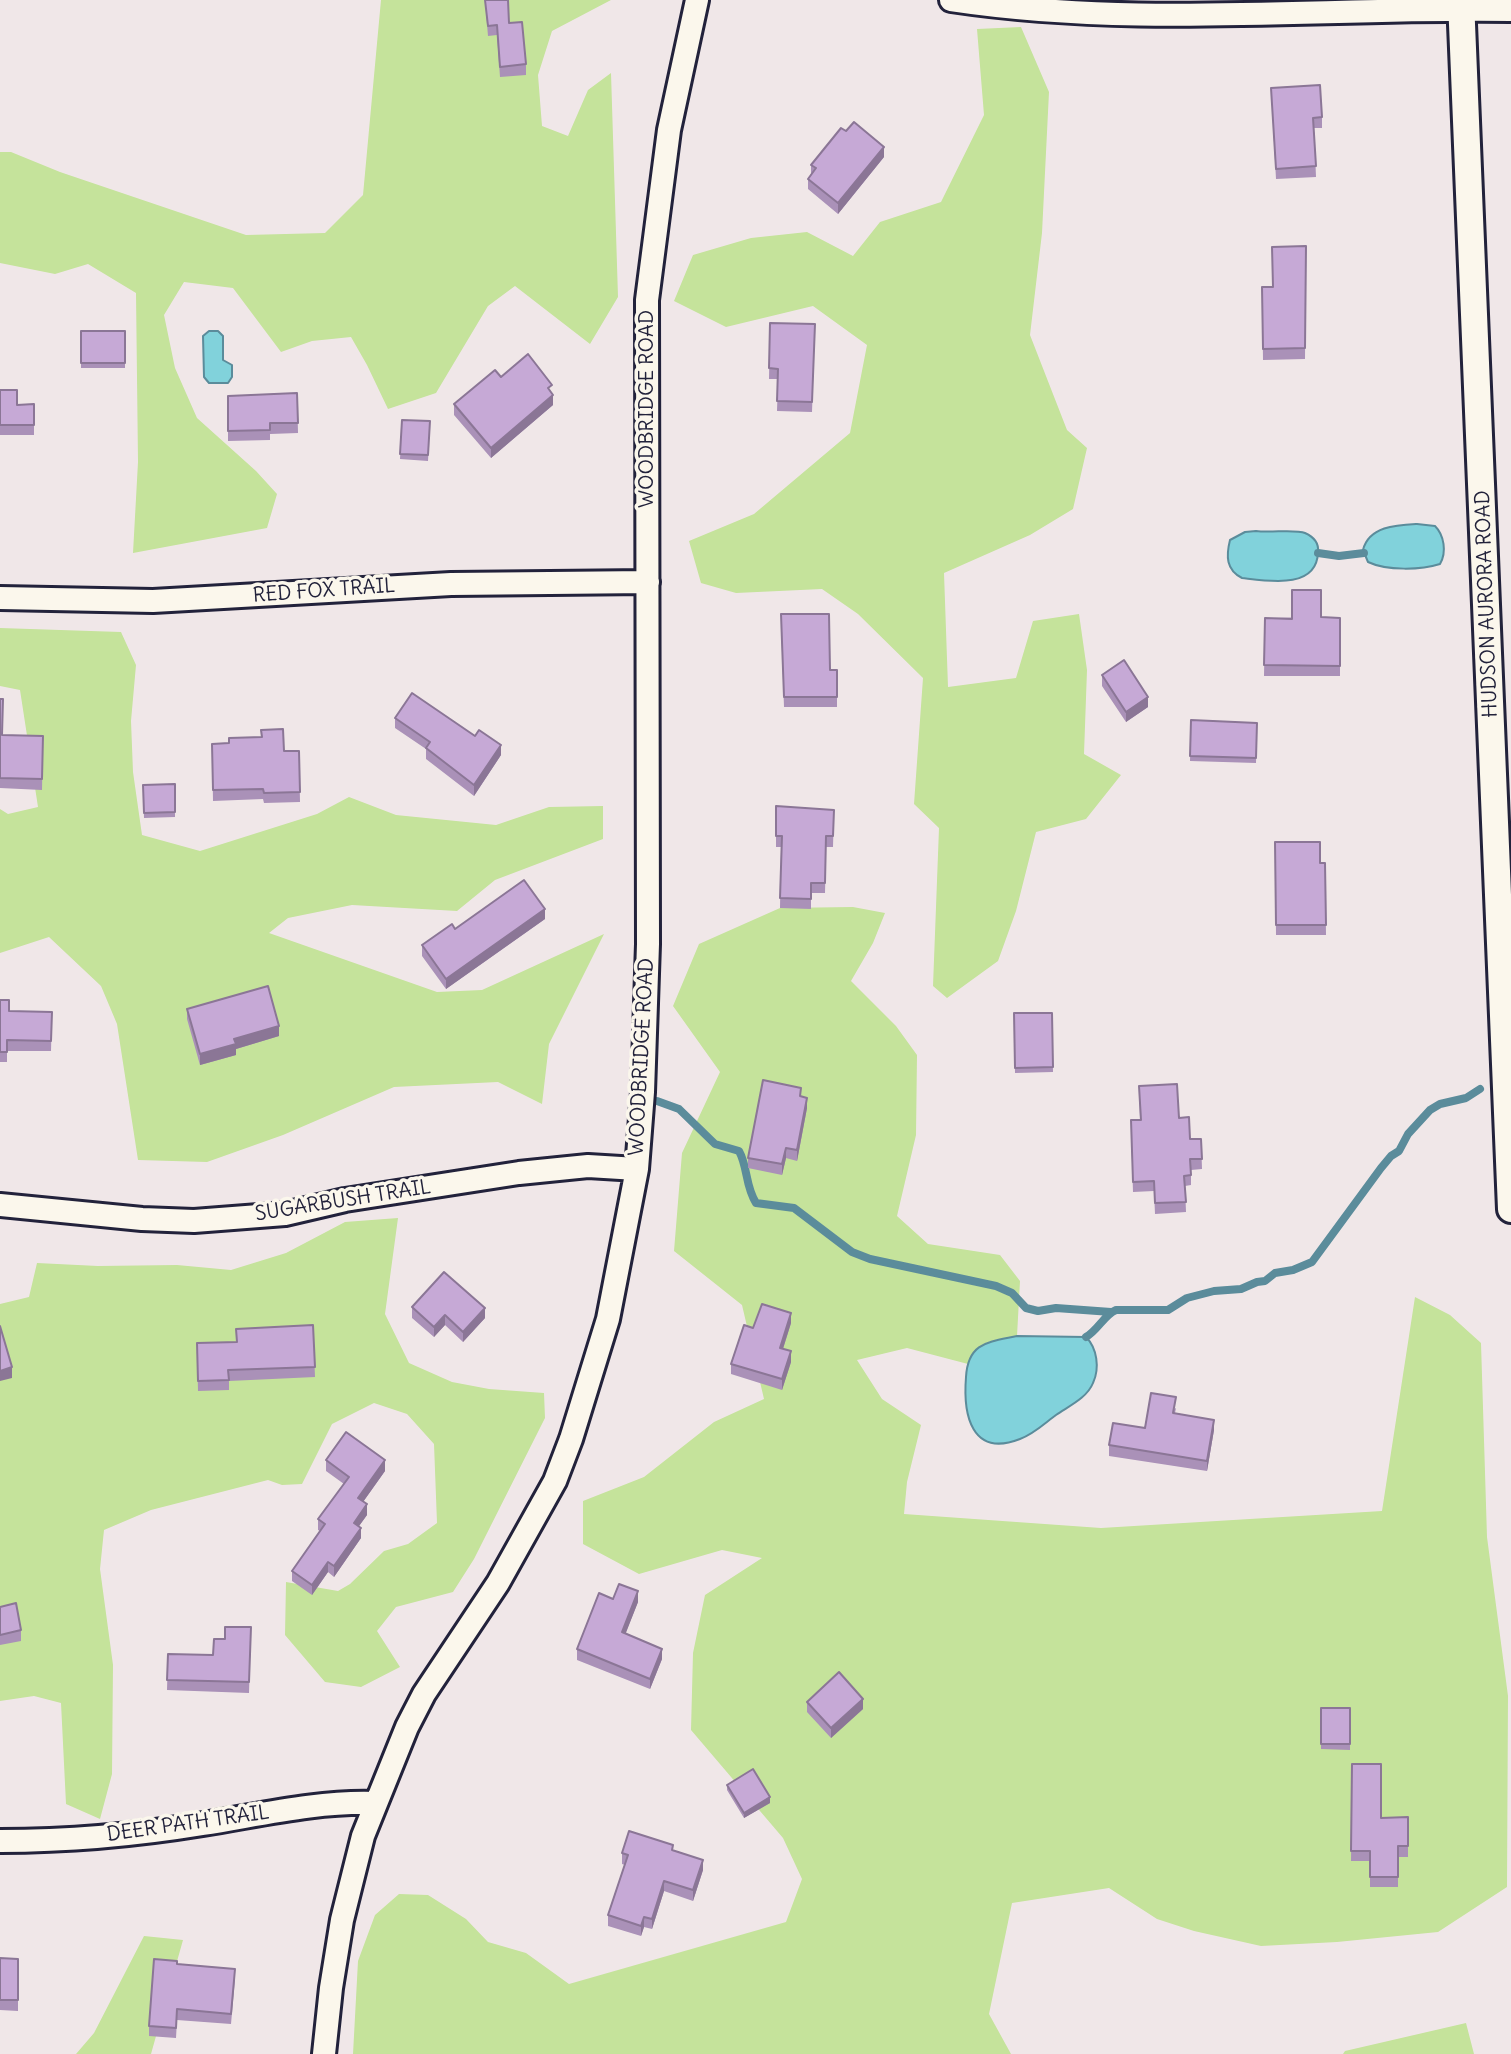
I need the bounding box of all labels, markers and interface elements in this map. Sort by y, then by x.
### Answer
street label: WOODBRIDGE ROAD [635,310,659,508]
street label: HUDSON AURORA ROAD [1471,490,1503,718]
street label: RED FOX TRAIL [252,574,396,608]
street label: WOODBRIDGE ROAD [625,957,659,1157]
street label: SUGARBUSH TRAIL [254,1175,432,1227]
street label: DEER PATH TRAIL [105,1801,271,1847]

